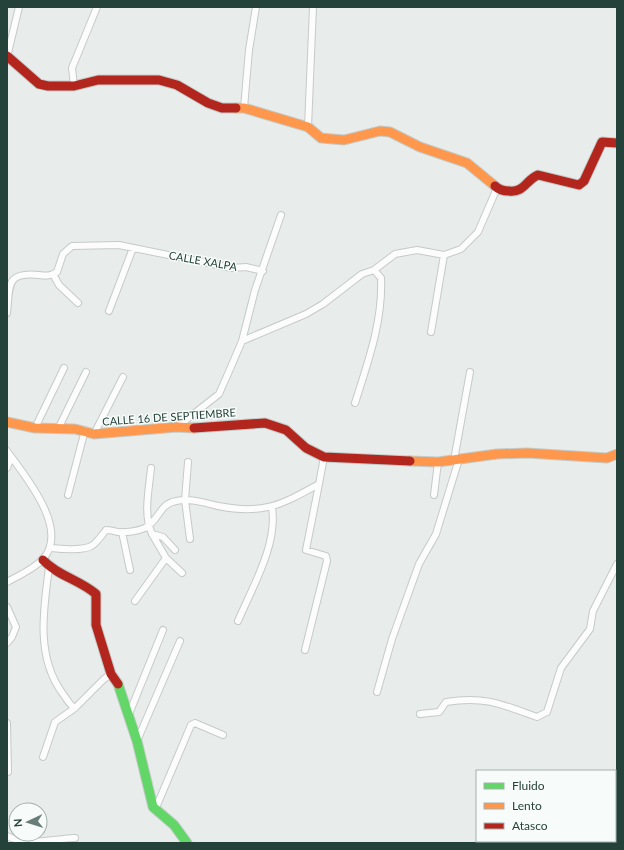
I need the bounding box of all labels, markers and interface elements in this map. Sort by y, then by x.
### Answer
street label: CALLE XALPA [168,248,239,273]
street label: CALLE 16 DE SEPTIEMBRE [102,405,236,428]
legend [476,770,616,842]
text: Fluido [512,778,545,793]
text: Lento [512,798,542,813]
north arrow [8,802,48,842]
text: N [11,818,24,827]
text: Atasco [512,818,548,833]

